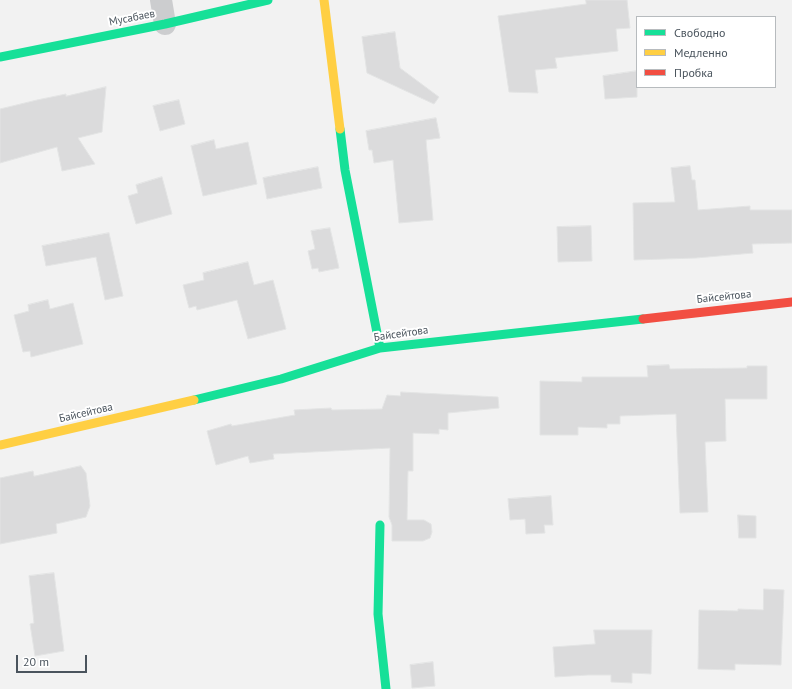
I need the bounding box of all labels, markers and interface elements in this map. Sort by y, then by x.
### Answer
street label: Мусабаев [108,7,156,29]
legend [636,16,776,88]
text: Свободно [674,25,725,40]
text: Медленно [674,45,728,60]
text: Пробка [674,65,713,80]
street label: Байсейтова [696,288,752,306]
street label: Байсейтова [373,324,429,344]
street label: Байсейтова [58,400,114,426]
scale bar [18,647,89,673]
text: 20 m [23,654,49,669]

